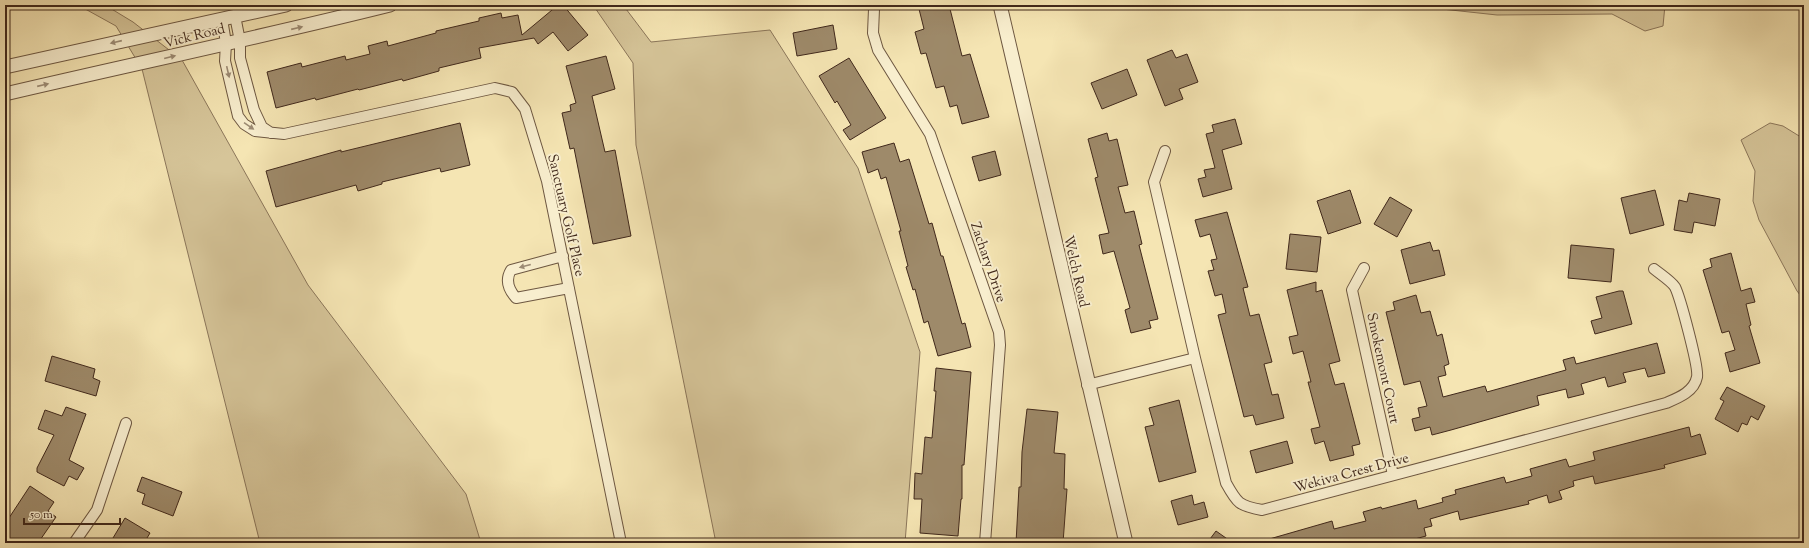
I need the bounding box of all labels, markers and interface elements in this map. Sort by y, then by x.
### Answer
street label: Vick Road [162,20,227,54]
one-way arrow [290,24,303,30]
one-way arrow [110,39,122,45]
one-way arrow [164,54,176,60]
one-way arrow [225,65,231,78]
one-way arrow [37,81,49,87]
one-way arrow [243,122,254,130]
street label: Sanctuary Golf Place [541,152,589,279]
street label: Zachary Drive [964,220,1010,306]
street label: Welch Road [1057,233,1093,310]
one-way arrow [519,263,531,269]
street label: Smokemont Court [1361,311,1404,426]
street label: Wekiva Crest Drive [1292,449,1411,499]
scale bar [24,500,120,526]
text: 50 m [29,506,53,524]

